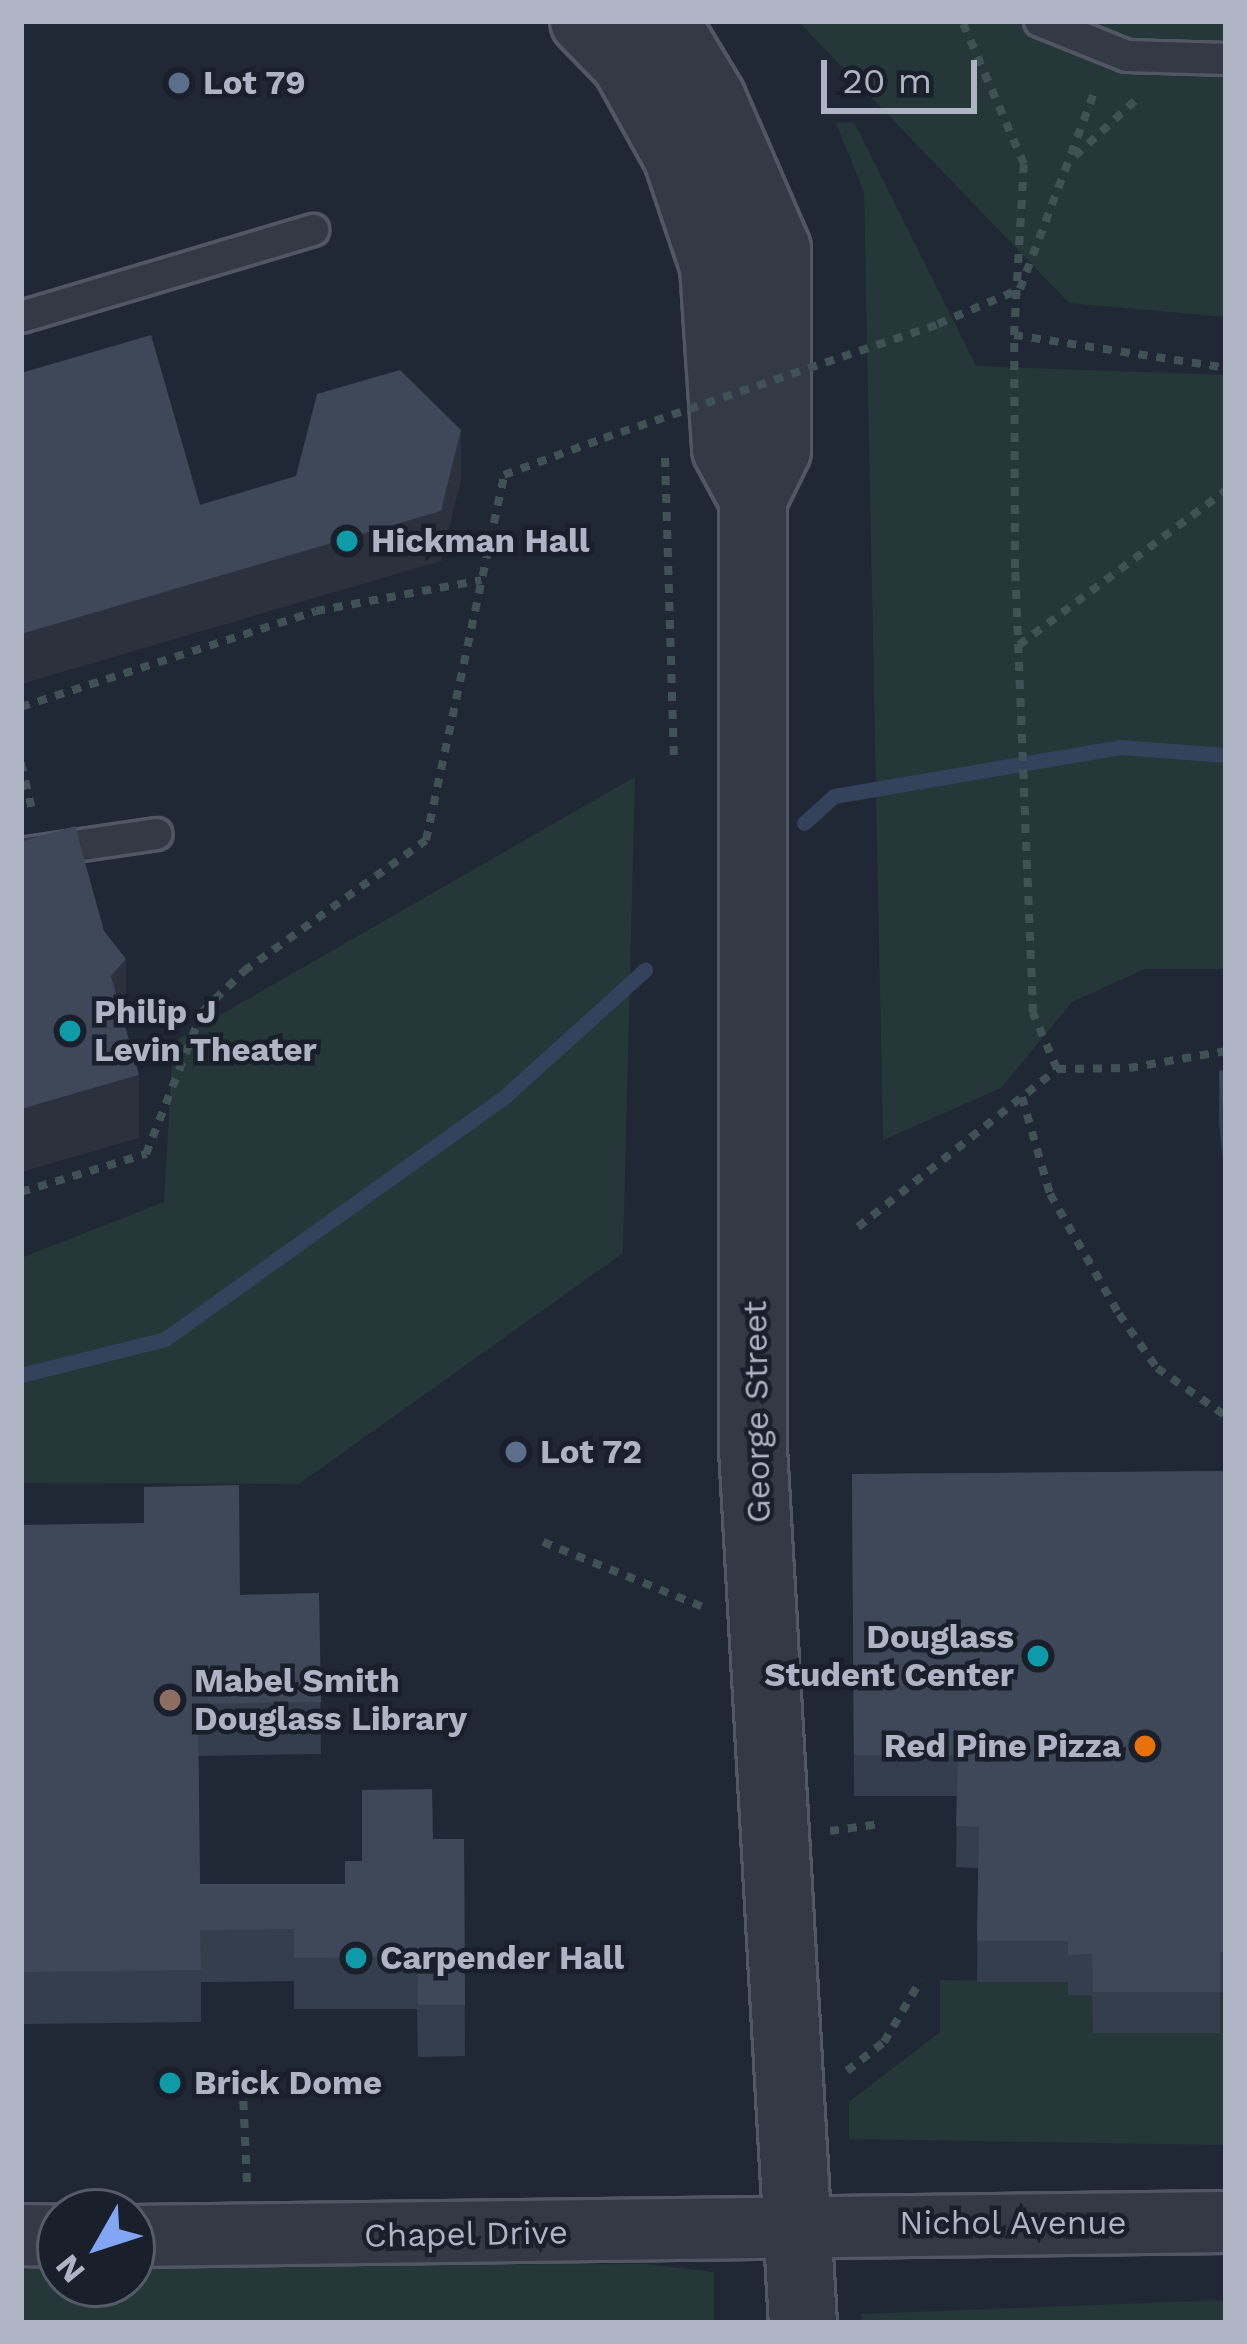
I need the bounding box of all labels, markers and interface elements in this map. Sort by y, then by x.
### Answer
scale bar [827,36,983,110]
text: 20 m [842,60,932,102]
place label: Lot 79 [203,63,307,103]
marker: Lot 79 [166,70,192,96]
place label: Hickman Hall [371,521,589,561]
marker: Hickman Hall [334,528,360,554]
place label: Philip J Levin Theater [94,992,317,1070]
marker: Philip J Levin Theater [57,1018,83,1044]
street label: George Street [735,1300,779,1524]
place label: Lot 72 [540,1432,643,1472]
marker: Lot 72 [503,1439,529,1465]
place label: Douglass Student Center [764,1617,1014,1695]
marker: Douglass Student Center [1025,1643,1051,1669]
place label: Mabel Smith Douglass Library [194,1661,467,1739]
marker: Mabel Smith Douglass Library [157,1687,183,1713]
place label: Red Pine Pizza [884,1726,1121,1766]
marker: Red Pine Pizza [1132,1733,1158,1759]
place label: Carpender Hall [380,1938,625,1978]
marker: Carpender Hall [343,1945,369,1971]
place label: Brick Dome [194,2063,383,2103]
marker: Brick Dome [157,2070,183,2096]
north arrow [36,2188,156,2308]
street label: Nichol Avenue [898,2203,1128,2243]
street label: Chapel Drive [363,2212,569,2256]
text: N [47,2247,93,2291]

